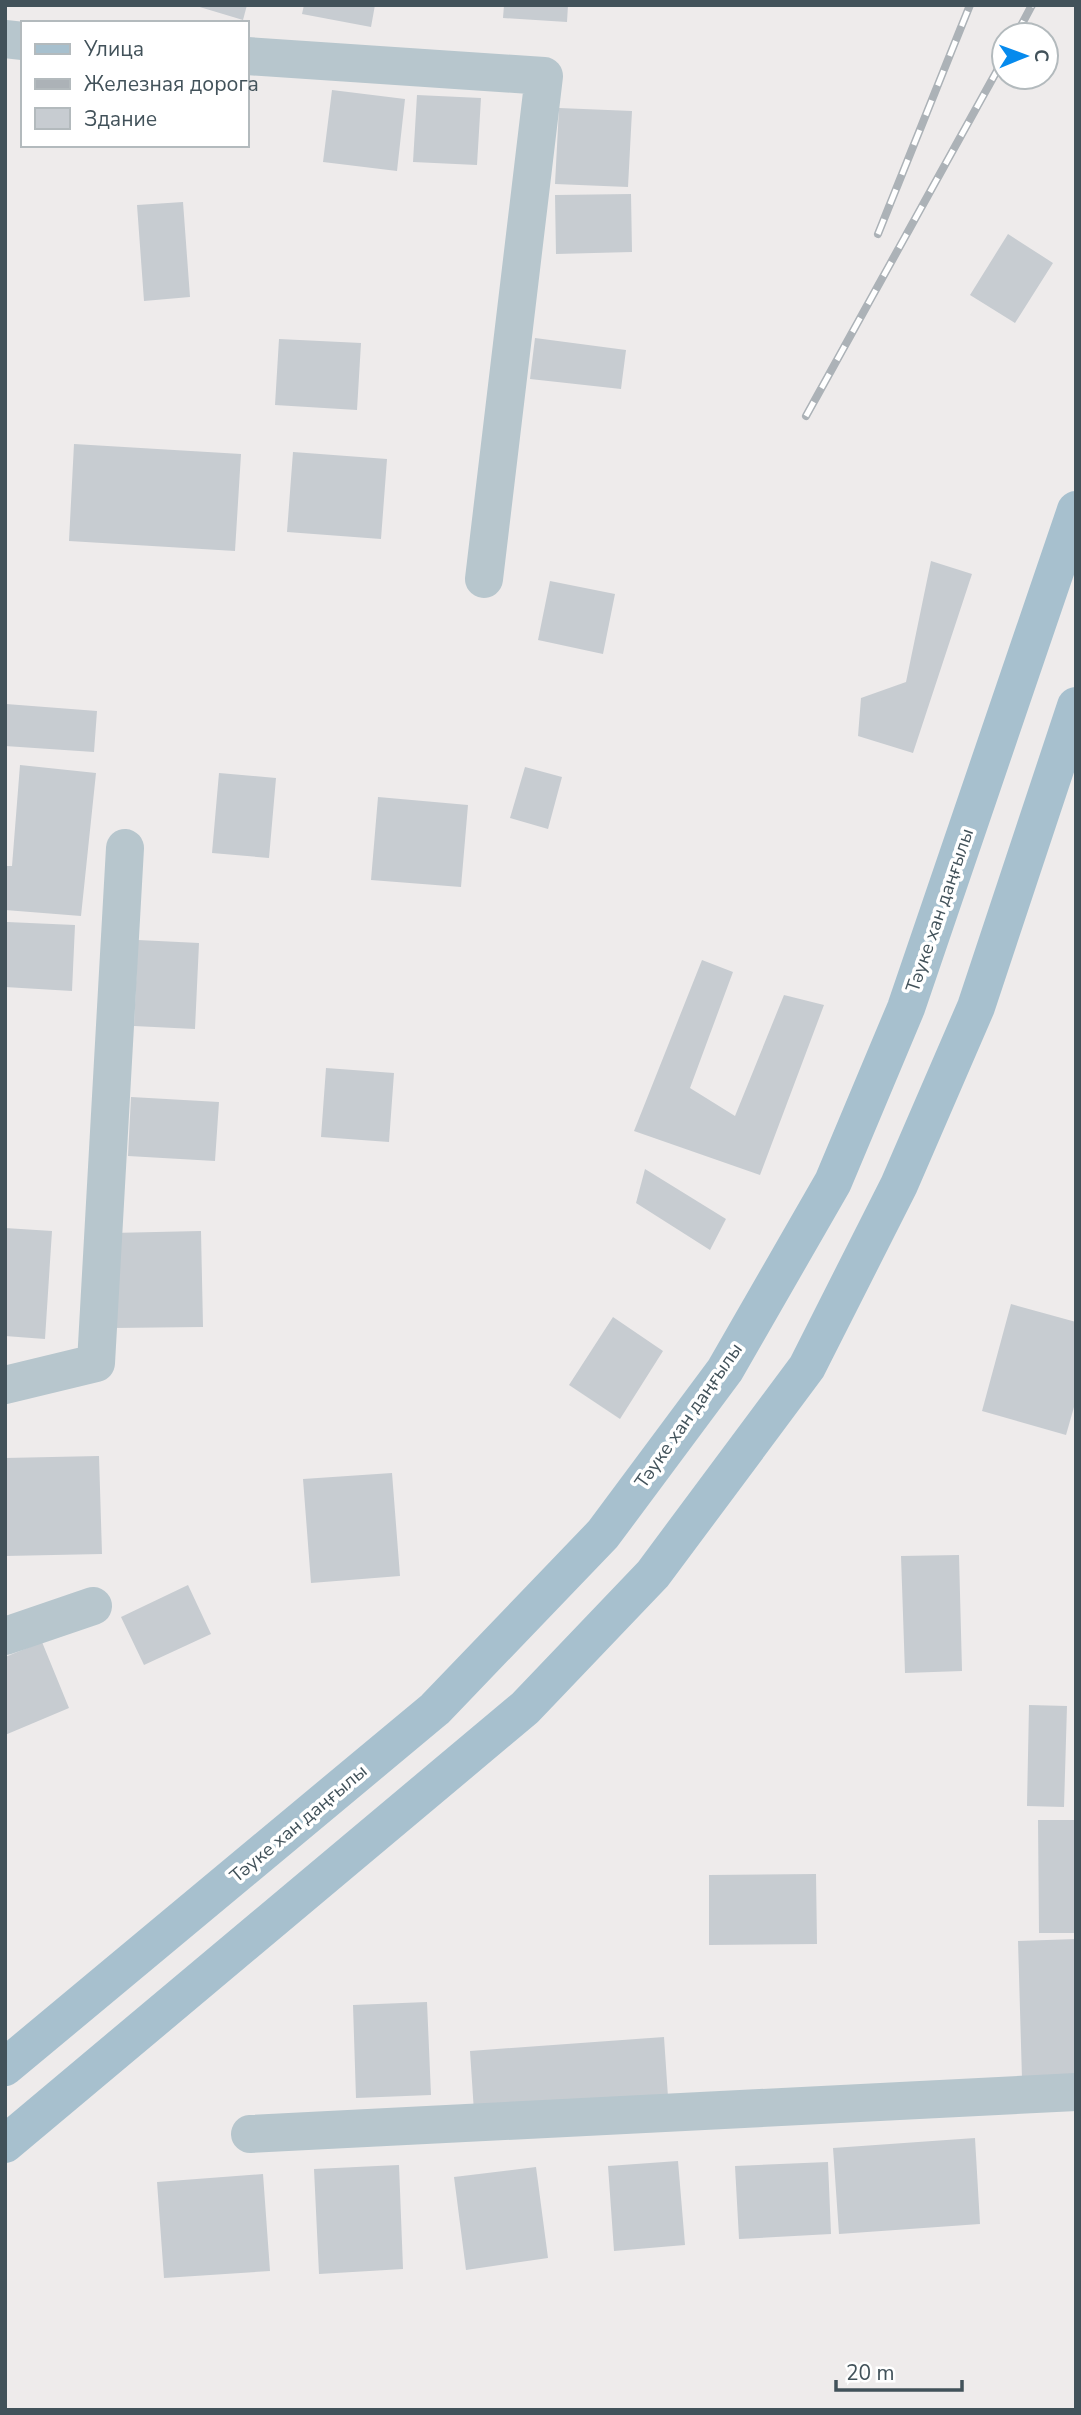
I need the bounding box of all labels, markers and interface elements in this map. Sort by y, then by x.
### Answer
legend [21,21,248,147]
north arrow [990,21,1060,91]
text: Улица [83,35,144,63]
text: С [1028,49,1054,62]
text: Железная дорога [84,70,259,98]
text: Здание [84,105,157,133]
street label: Тәуке хан даңғылы [900,825,980,996]
street label: Тәуке хан даңғылы [629,1338,749,1493]
street label: Тәуке хан даңғылы [224,1759,373,1889]
scale bar [836,2348,962,2392]
text: 20 m [846,2359,895,2387]

